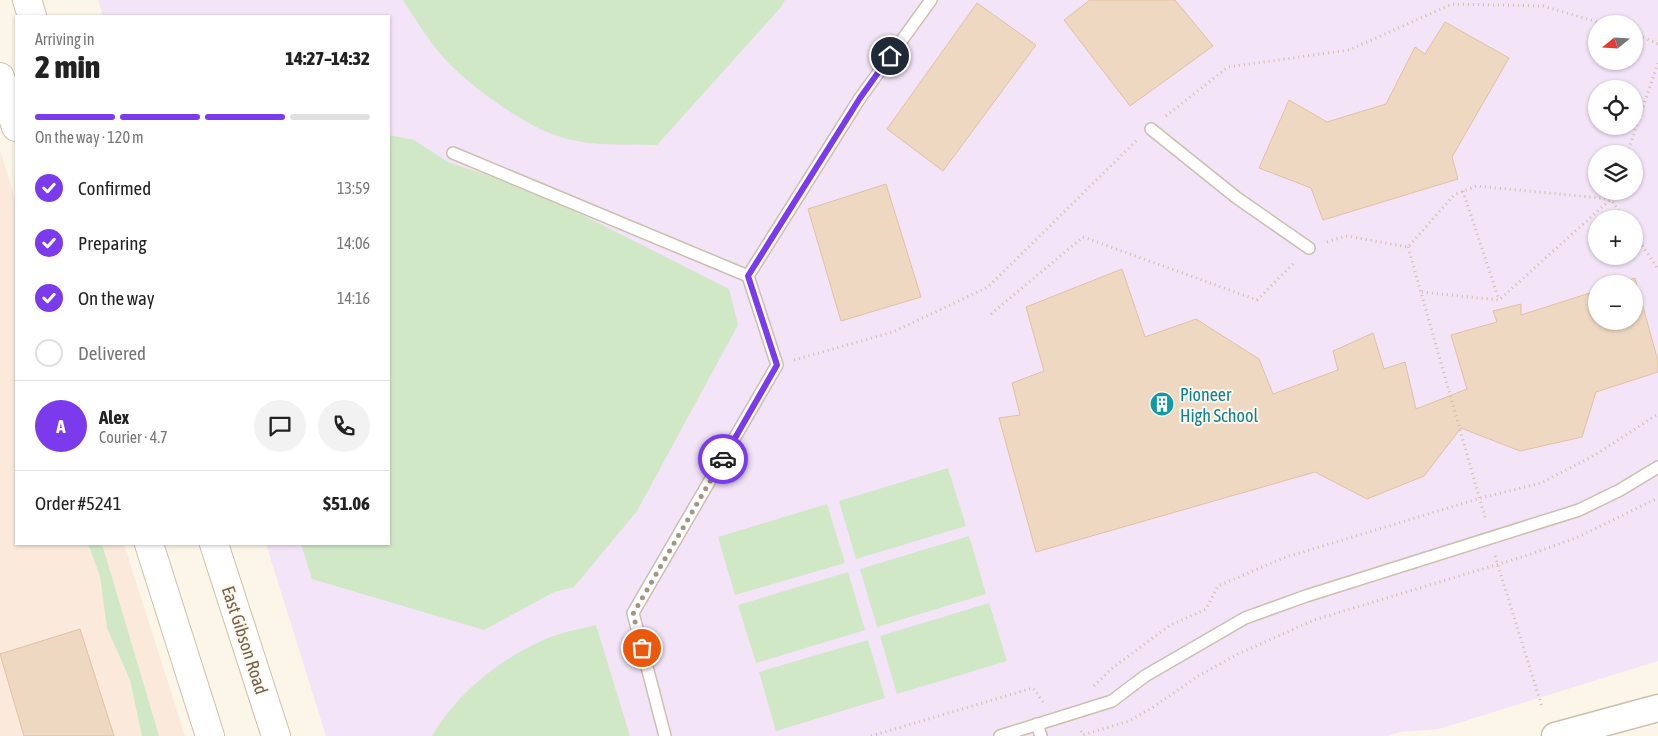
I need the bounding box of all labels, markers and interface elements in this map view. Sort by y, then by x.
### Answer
north arrow [1588,15,1642,70]
map controls [1588,15,1643,330]
text: Arriving in [35,30,95,48]
pin [869,35,911,77]
icon: home [876,42,904,70]
text: 14:27–14:32 [285,47,370,69]
text: 2 min [35,48,100,85]
button: locate [1588,80,1643,135]
text: On the way · 120 m [35,128,144,146]
button: layers [1588,145,1643,200]
icon: check [35,174,63,202]
text: Confirmed [78,177,151,199]
text: 13:59 [337,179,370,197]
button: + [1588,210,1643,265]
icon: check [35,229,63,257]
text: Preparing [78,232,147,254]
text: 14:06 [337,234,370,252]
button: − [1588,275,1643,330]
icon: check [35,284,63,312]
text: On the way [78,287,155,309]
text: 14:16 [337,289,370,307]
text: Delivered [78,342,146,364]
place label: Pioneer High School [1180,384,1258,426]
building icon: Pioneer High School [1149,391,1175,417]
button: chat [254,400,306,452]
button: phone [318,400,370,452]
text: Alex [99,406,129,428]
text: A [56,415,66,437]
text: Courier · 4.7 [99,428,168,446]
courier [698,434,748,484]
icon: car [709,445,737,473]
text: Order #5241 [35,492,122,514]
text: $51.06 [323,492,370,514]
street label: East Gibson Road [218,583,272,697]
pin [621,627,663,669]
icon: bag [628,634,656,662]

